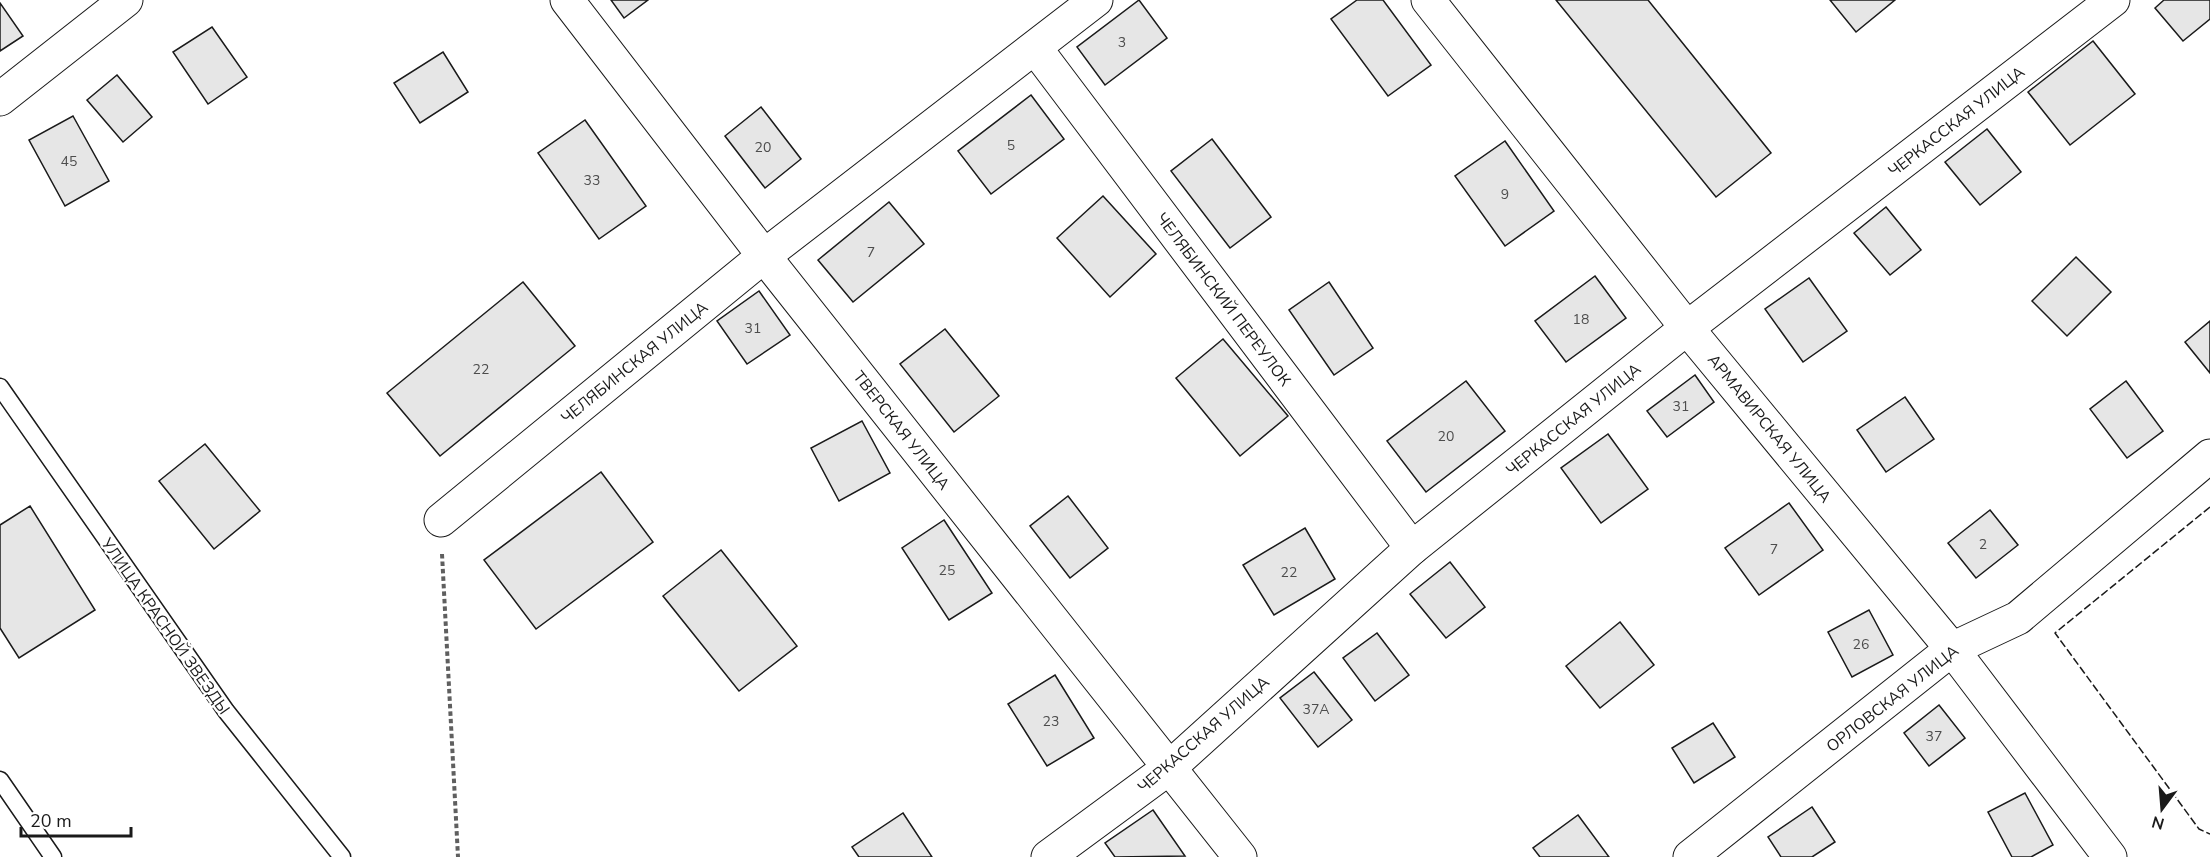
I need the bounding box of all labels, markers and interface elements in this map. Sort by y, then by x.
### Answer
house number: 3 [1118,33,1126,52]
street label: ЧЕРКАССКАЯ УЛИЦА [1884,61,2030,182]
house number: 5 [1007,136,1015,155]
house number: 20 [755,138,771,157]
house number: 45 [61,152,77,171]
house number: 33 [584,171,600,190]
house number: 9 [1501,185,1509,204]
street label: ЧЕЛЯБИНСКИЙ ПЕРЕУЛОК [1151,208,1296,391]
house number: 7 [867,243,875,262]
street label: ЧЕЛЯБИНСКАЯ УЛИЦА [557,296,713,429]
house number: 18 [1573,310,1589,329]
house number: 31 [745,319,761,338]
street label: АРМАВИРСКАЯ УЛИЦА [1702,350,1836,508]
street label: ЧЕРКАССКАЯ УЛИЦА [1502,358,1646,481]
house number: 22 [473,360,489,379]
street label: ТВЕРСКАЯ УЛИЦА [848,367,955,495]
house number: 31 [1673,397,1689,416]
house number: 20 [1438,427,1454,446]
street label: УЛИЦА КРАСНОЙ ЗВЕЗДЫ [95,533,235,719]
house number: 2 [1979,535,1987,554]
house number: 7 [1770,540,1778,559]
house number: 25 [939,561,955,580]
house number: 22 [1281,563,1297,582]
house number: 26 [1853,635,1869,654]
street label: ОРЛОВСКАЯ УЛИЦА [1822,640,1964,757]
street label: ЧЕРКАССКАЯ УЛИЦА [1133,671,1274,798]
house number: 37А [1302,700,1330,719]
house number: 23 [1043,712,1059,731]
house number: 37 [1926,727,1942,746]
north arrow [2132,779,2192,839]
scale bar [21,800,130,838]
text: 20 m [30,809,72,833]
text: N [2149,810,2167,835]

